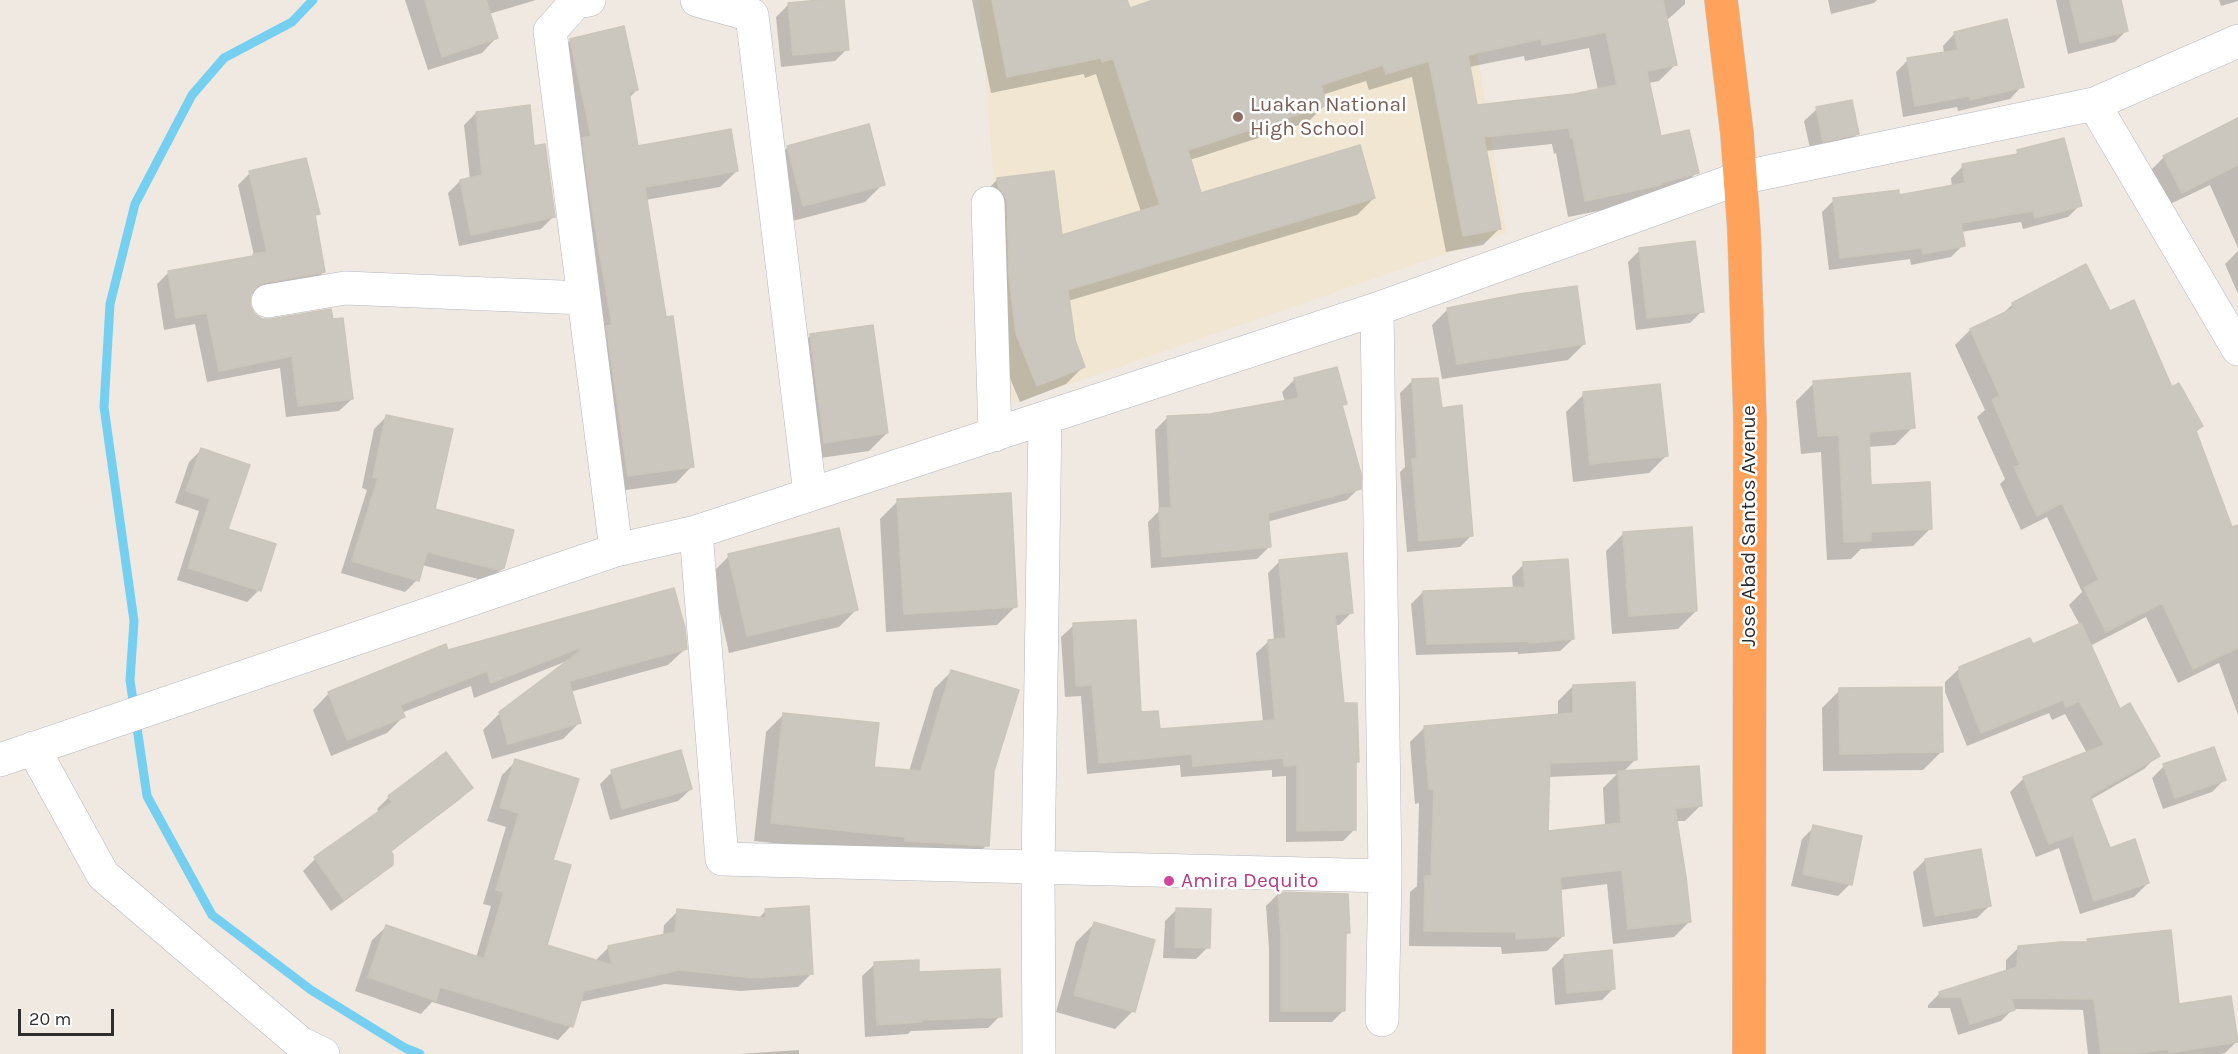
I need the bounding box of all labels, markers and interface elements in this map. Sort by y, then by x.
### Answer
place label: Luakan National High School [1250,92,1407,142]
marker: Luakan National High School [1231,110,1245,124]
street label: Jose Abad Santos Avenue [1736,405,1762,647]
place label: Amira Dequito [1181,868,1318,894]
marker: Amira Dequito [1162,874,1176,888]
scale bar [21,997,117,1035]
text: 20 m [29,1008,71,1030]

